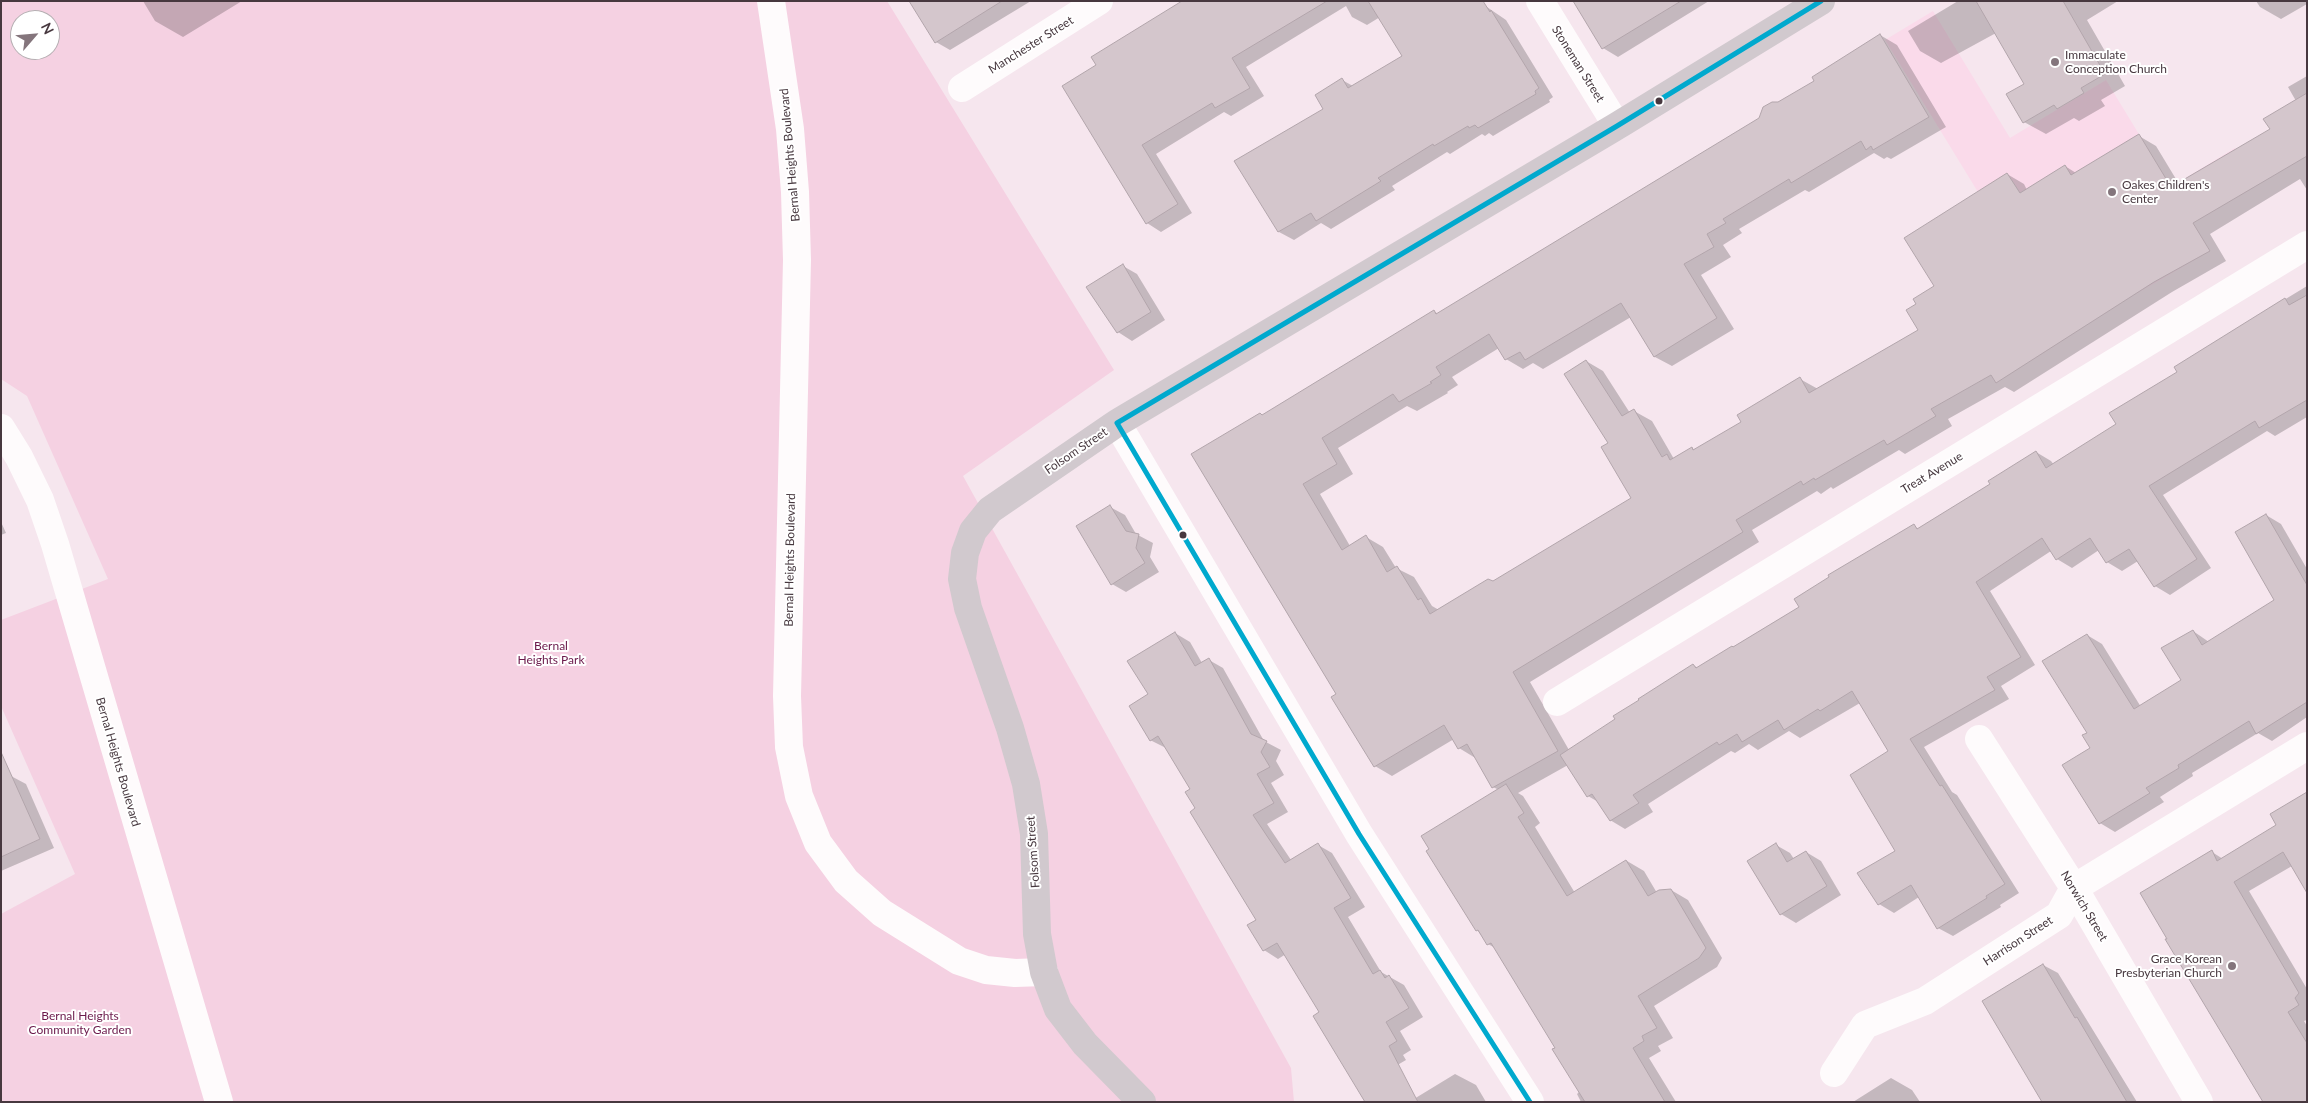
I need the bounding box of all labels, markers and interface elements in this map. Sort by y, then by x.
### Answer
north arrow [10,10,60,60]
street label: Manchester Street [986,13,1076,77]
text: N [38,20,58,37]
street label: Stoneman Street [1549,23,1607,105]
place label: Immaculate Conception Church [2065,48,2167,76]
marker: Immaculate Conception Church [2049,56,2061,68]
street label: Bernal Heights Boulevard [777,88,803,222]
unlabelled marker [1654,96,1664,106]
place label: Oakes Children's Center [2122,178,2209,206]
marker: Oakes Children's Center [2106,186,2118,198]
street label: Folsom Street [1042,425,1110,477]
street label: Treat Avenue [1899,449,1965,497]
street label: Bernal Heights Boulevard [782,493,798,627]
unlabelled marker [1178,530,1188,540]
park label: Bernal Heights Park [517,639,585,667]
street label: Bernal Heights Boulevard [93,696,143,828]
street label: Folsom Street [1023,815,1043,889]
street label: Norwich Street [2057,868,2111,944]
street label: Harrison Street [1981,913,2055,969]
place label: Grace Korean Presbyterian Church [2115,952,2222,980]
marker: Grace Korean Presbyterian Church [2226,960,2238,972]
park label: Bernal Heights Community Garden [29,1009,131,1037]

